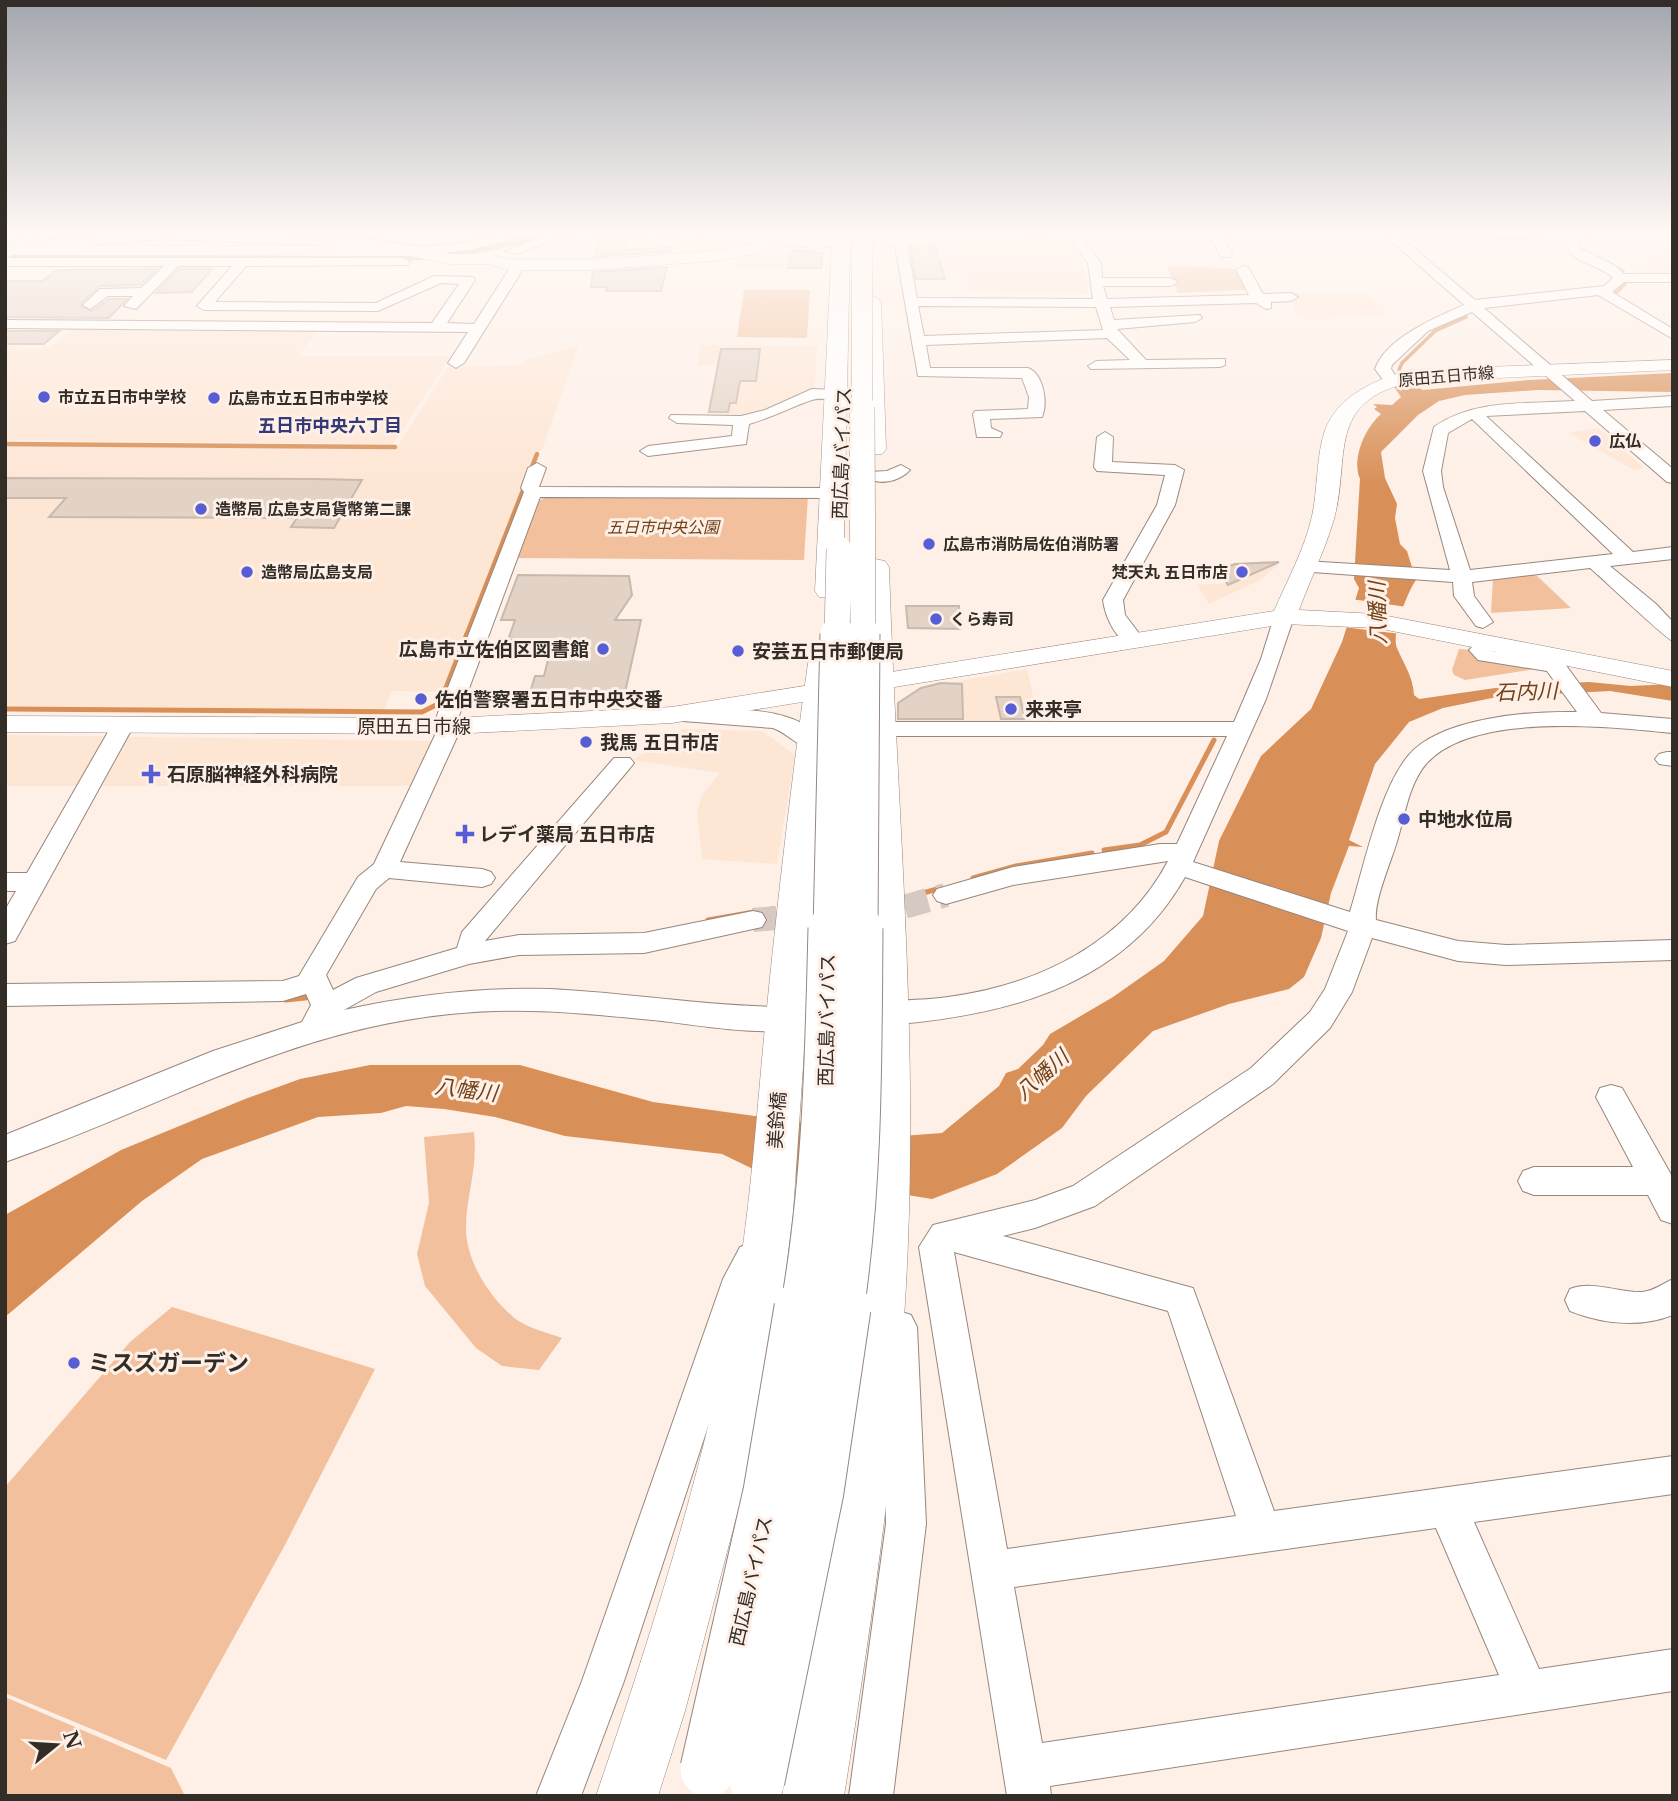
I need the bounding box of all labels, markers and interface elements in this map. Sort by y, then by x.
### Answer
street label: 原田五日市線 [1397,362,1495,390]
street label: 西広島バイパス [828,386,856,520]
place label: 市立五日市中学校 [58,387,186,407]
place label: 広島市立五日市中学校 [228,388,388,408]
marker: 市立五日市中学校 [36,389,52,405]
marker: 広島市立五日市中学校 [206,390,222,406]
district label: 五日市中央六丁目 [258,415,402,437]
place label: 広仏 [1609,431,1641,451]
marker: 広仏 [1587,433,1603,449]
place label: 造幣局 広島支局貨幣第二課 [215,499,411,519]
marker: 造幣局 広島支局貨幣第二課 [193,501,209,517]
park label: 五日市中央公園 [607,517,721,537]
place label: 広島市消防局佐伯消防署 [943,534,1119,554]
marker: 広島市消防局佐伯消防署 [921,536,937,552]
place label: 造幣局広島支局 [261,562,373,582]
place label: 梵天丸 五日市店 [1112,562,1228,582]
marker: 造幣局広島支局 [239,564,255,580]
marker: 梵天丸 五日市店 [1234,564,1250,580]
water label: 八幡川 [1364,579,1392,645]
place label: くら寿司 [950,609,1014,629]
marker: くら寿司 [928,611,944,627]
place label: 広島市立佐伯区図書館 [399,638,589,661]
place label: 安芸五日市郵便局 [752,640,904,663]
marker: 広島市立佐伯区図書館 [595,641,611,657]
marker: 安芸五日市郵便局 [730,643,746,659]
water label: 石内川 [1494,678,1560,706]
place label: 佐伯警察署五日市中央交番 [435,688,663,711]
marker: 佐伯警察署五日市中央交番 [413,691,429,707]
place label: 来来亭 [1025,698,1082,721]
marker: 来来亭 [1003,701,1019,717]
street label: 原田五日市線 [357,715,471,738]
place label: 我馬 五日市店 [600,731,719,754]
marker: 我馬 五日市店 [578,734,594,750]
place label: 石原脳神経外科病院 [167,763,338,786]
marker: 石原脳神経外科病院 [141,764,161,784]
place label: 中地水位局 [1418,808,1513,831]
marker: 中地水位局 [1396,811,1412,827]
place label: レデイ薬局 五日市店 [479,823,655,846]
marker: レデイ薬局 五日市店 [457,826,473,842]
street label: 西広島バイパス [814,953,840,1087]
water label: 八幡川 [1010,1043,1076,1106]
water label: 八幡川 [433,1073,501,1107]
street label: 美鈴橋 [764,1091,790,1149]
place label: ミスズガーデン [88,1349,249,1377]
marker: ミスズガーデン [66,1355,82,1371]
street label: 西広島バイパス [725,1514,777,1648]
north arrow [21,1710,91,1780]
text: N [58,1728,85,1752]

